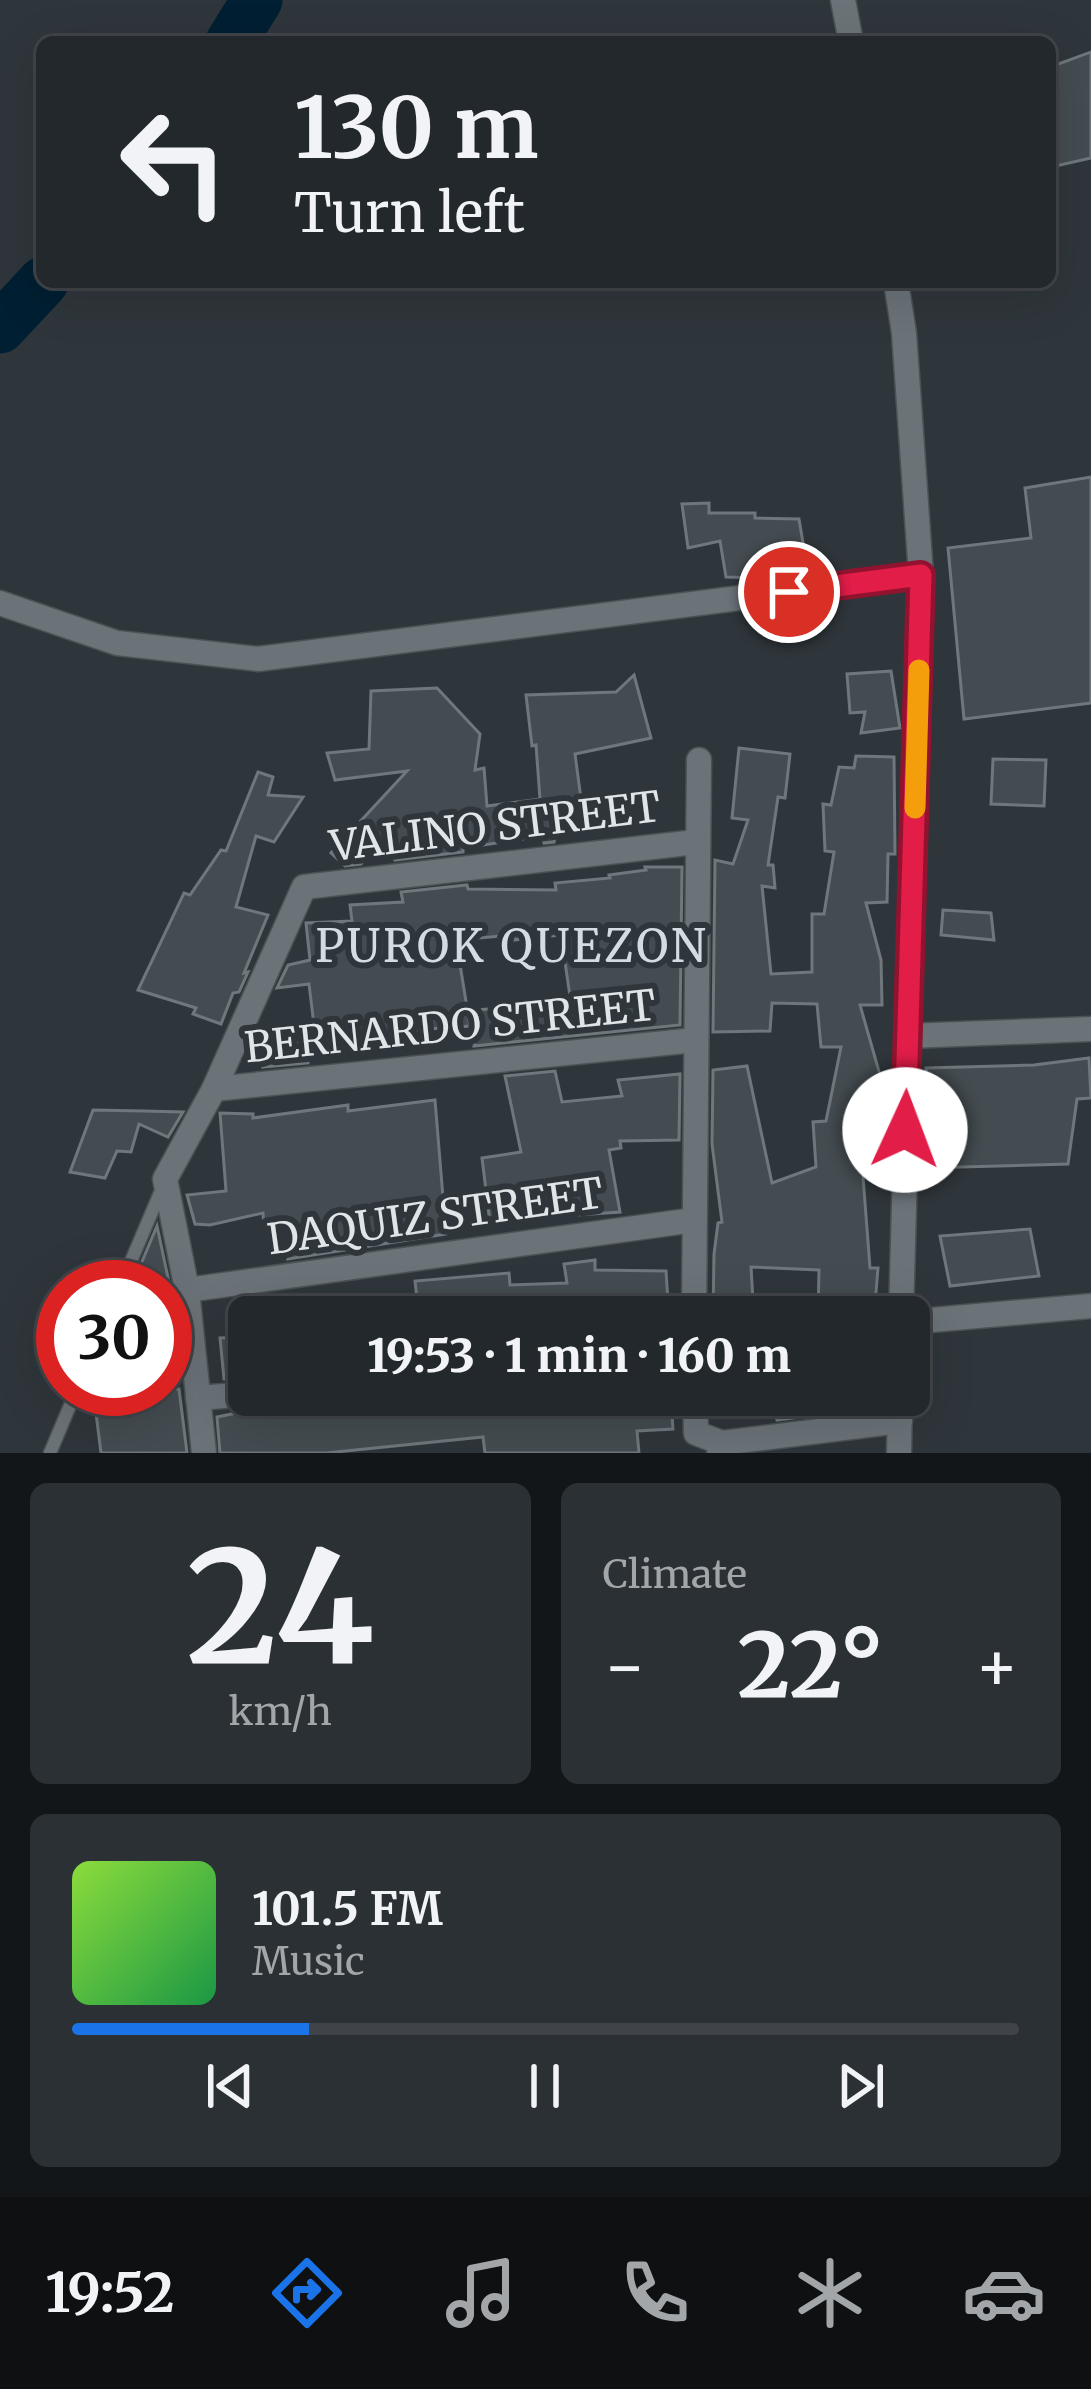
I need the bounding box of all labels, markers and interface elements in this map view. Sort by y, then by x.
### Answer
text: 130 m [294,75,538,181]
icon: left [96,84,252,240]
text: Turn left [294,179,525,247]
pin [738,541,840,643]
icon: arrive [756,559,822,625]
street label: VALINO STREET [326,780,663,872]
district label: PUROK QUEZON [315,918,709,974]
street label: BERNARDO STREET [242,979,658,1073]
position arrow [842,1067,968,1193]
street label: DAQUIZ STREET [264,1167,606,1265]
speed limit sign: 30 [36,1260,192,1416]
text: 19:53 · 1 min · 160 m [367,1328,791,1384]
text: 24 [186,1510,374,1707]
text: Climate [603,1550,747,1599]
text: 22° [737,1609,884,1723]
text: − [603,1625,647,1708]
text: + [975,1625,1019,1708]
text: km/h [229,1687,332,1736]
text: 101.5 FM [252,1881,443,1937]
text: Music [252,1937,365,1986]
icon: previous [197,2053,263,2119]
icon: pause [512,2053,578,2119]
icon: next [828,2053,894,2119]
icon: directions [265,2251,349,2335]
icon: music [439,2251,523,2335]
icon: phone [613,2251,697,2335]
icon: climate [788,2251,872,2335]
icon: car [962,2251,1046,2335]
text: 19:52 [45,2259,175,2327]

